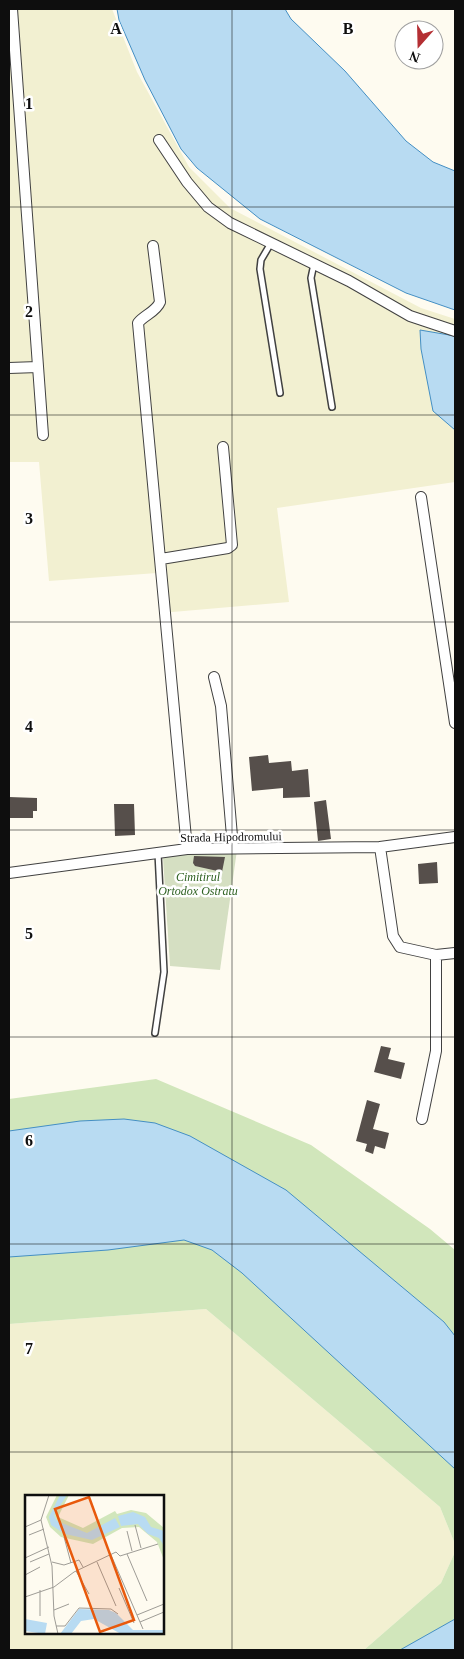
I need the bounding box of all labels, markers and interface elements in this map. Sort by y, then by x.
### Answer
text: A [110,20,122,37]
text: B [343,20,354,37]
north arrow [394,20,444,70]
text: N [407,48,422,66]
text: 1 [25,95,33,112]
text: 2 [25,303,33,320]
text: 3 [25,510,33,527]
text: 4 [25,718,33,735]
street label: Strada Hipodromului [180,829,283,845]
park label: Cimitirul Ortodox Ostratu [158,870,238,898]
text: 5 [25,925,33,942]
text: 6 [25,1132,33,1149]
text: 7 [25,1340,33,1357]
inset map [25,1495,164,1634]

